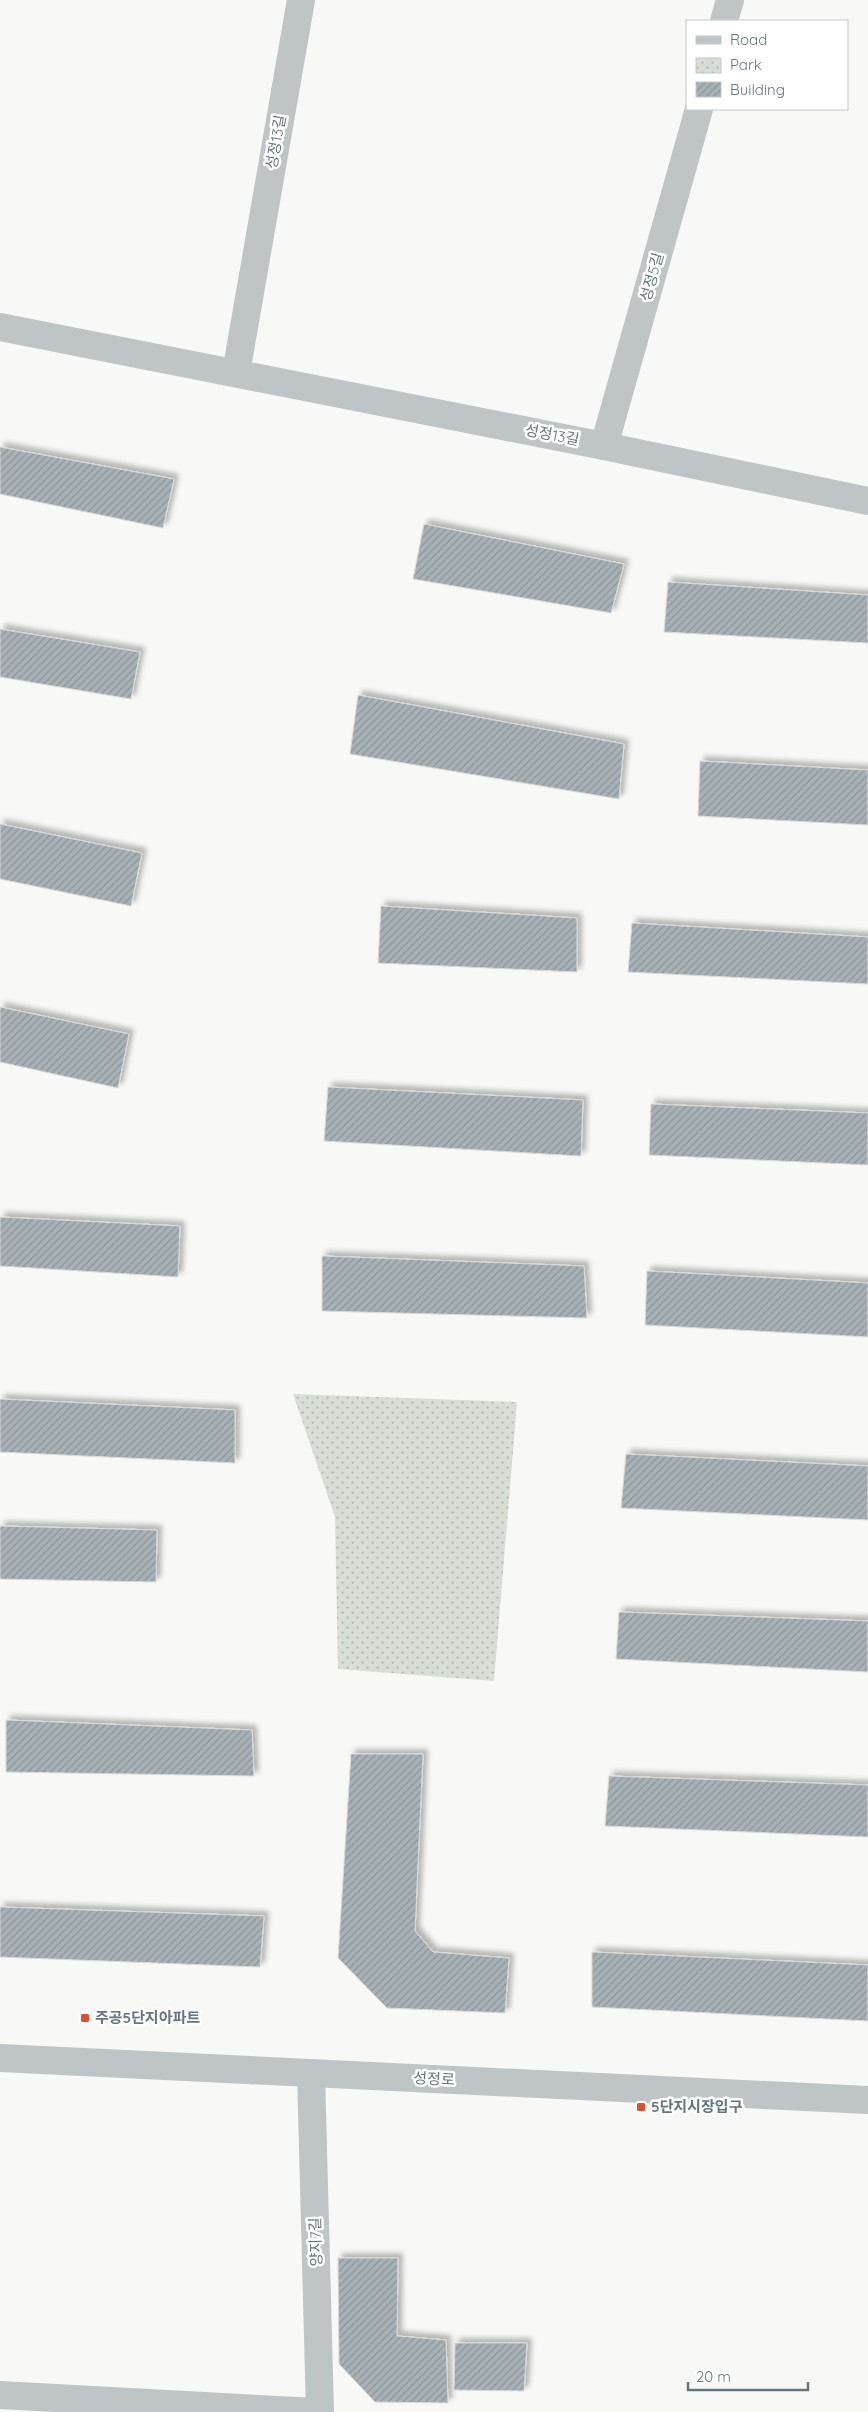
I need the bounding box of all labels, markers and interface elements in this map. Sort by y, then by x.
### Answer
legend [686,20,848,110]
text: Road [730,30,767,49]
text: Park [730,55,762,74]
text: Building [730,80,785,99]
street label: 성정13길 [261,113,290,171]
street label: 성정5길 [636,250,667,303]
street label: 성정13길 [523,420,581,449]
place label: 주공5단지아파트 [95,2008,200,2027]
marker: 주공5단지아파트 [79,2012,91,2024]
street label: 성정로 [413,2068,455,2089]
place label: 5단지시장입구 [651,2097,743,2116]
marker: 5단지시장입구 [635,2101,647,2113]
street label: 양지7길 [305,2217,326,2267]
scale bar [688,2360,808,2392]
text: 20 m [696,2367,731,2386]

